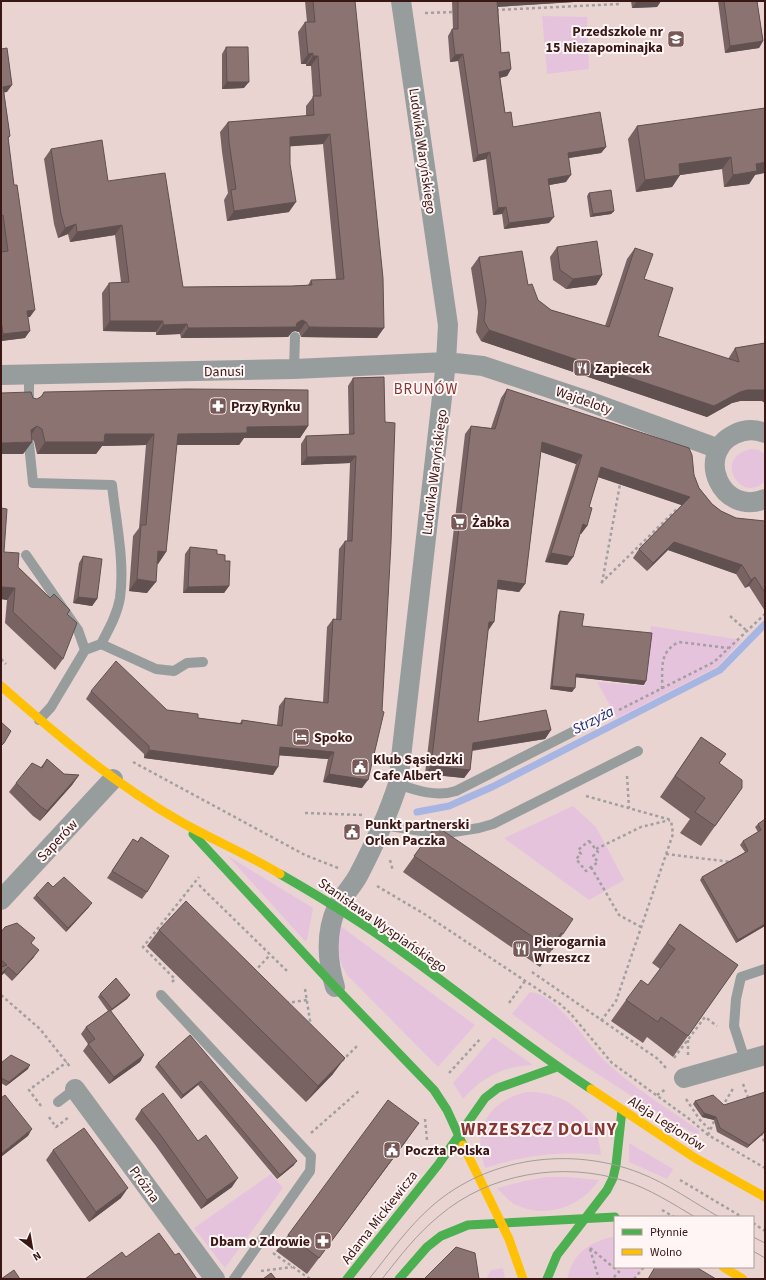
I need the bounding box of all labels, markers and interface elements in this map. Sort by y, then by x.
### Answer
place label: Przedszkole nr 15 Niezapominajka [546,22,663,58]
school or university icon: Przedszkole nr 15 Niezapominajka [666,29,686,49]
street label: Ludwika Waryńskiego [403,87,441,215]
restaurant icon: Zapiecek [572,358,592,378]
place label: Zapiecek [595,359,650,379]
street label: Danusi [204,362,244,382]
district label: BRUNÓW [394,379,458,400]
street label: Wajdeloty [553,382,615,420]
pharmacy icon: Przy Rynku [208,396,228,416]
place label: Przy Rynku [231,397,301,417]
street label: Ludwika Waryńskiego [417,408,453,536]
supermarket icon: Żabka [449,512,469,532]
place label: Żabka [472,513,510,533]
water label: Strzyża [569,701,618,740]
hotel icon: Spoko [291,727,311,747]
place label: Spoko [314,728,353,748]
place label: Klub Sąsiedzki Cafe Albert [373,750,463,786]
public building icon: Klub Sąsiedzki Cafe Albert [350,757,370,777]
street label: Saperów [33,815,83,866]
place label: Punkt partnerski Orlen Paczka [365,815,469,851]
public building icon: Punkt partnerski Orlen Paczka [342,822,362,842]
street label: Stanisława Wyspiańskiego [314,874,451,978]
place label: Pierogarnia Wrzeszcz [534,932,606,968]
restaurant icon: Pierogarnia Wrzeszcz [511,939,531,959]
street label: Aleja Legionów [624,1091,709,1156]
district label: WRZESZCZ DOLNY [461,1117,617,1142]
public building icon: Poczta Polska [382,1140,402,1160]
place label: Poczta Polska [405,1141,490,1161]
street label: Próżna [124,1162,164,1207]
street label: Adama Mickiewicza [337,1167,423,1269]
legend [614,1216,754,1268]
text: Płynnie [650,1224,688,1241]
north arrow [12,1228,52,1268]
pharmacy icon: Dbam o Zdrowie [313,1231,333,1251]
place label: Dbam o Zdrowie [210,1232,310,1252]
text: Wolno [650,1244,682,1261]
text: N [30,1248,44,1264]

